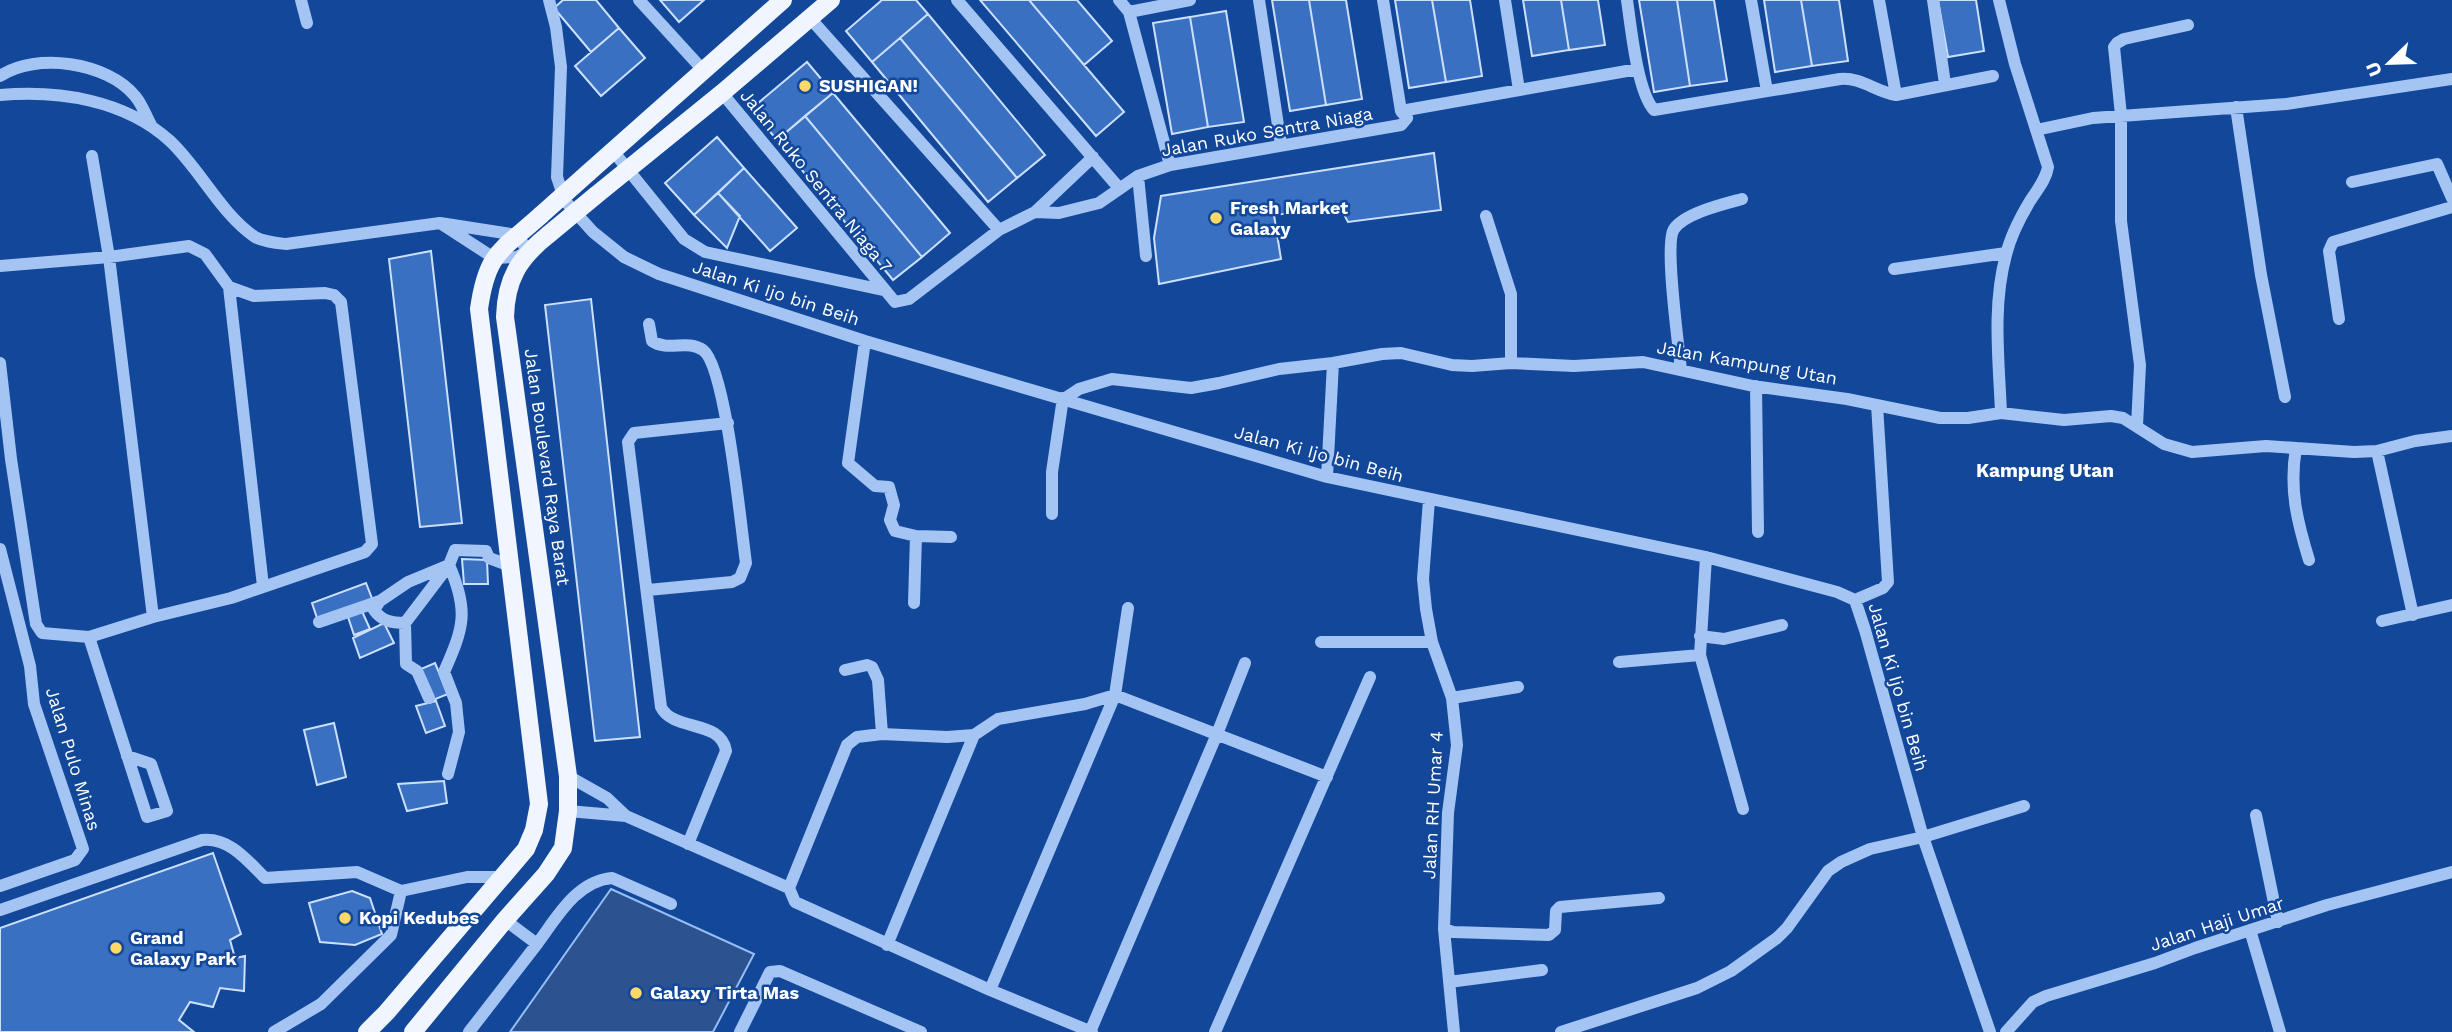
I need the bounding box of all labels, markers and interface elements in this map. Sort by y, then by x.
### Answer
north arrow [2354,28,2424,98]
text: U [2361,59,2387,80]
place label: SUSHIGAN! [819,75,918,96]
marker: SUSHIGAN! [797,78,813,94]
street label: Jalan Ruko Sentra Niaga 7 [736,85,897,276]
street label: Jalan Ruko Sentra Niaga [1160,103,1374,160]
place label: Fresh Market Galaxy [1230,197,1348,239]
marker: Fresh Market Galaxy [1208,210,1224,226]
street label: Jalan Ki Ijo bin Beih [690,256,862,329]
street label: Jalan Kampung Utan [1655,336,1839,389]
street label: Jalan Boulevard Raya Barat [520,347,575,587]
street label: Jalan Ki Ijo bin Beih [1232,421,1406,486]
district label: Kampung Utan [1976,459,2114,482]
street label: Jalan Ki Ijo bin Beih [1864,600,1933,774]
street label: Jalan Pulo Minas [42,685,105,833]
street label: Jalan RH Umar 4 [1418,730,1447,880]
street label: Jalan Haji Umar [2147,892,2286,955]
place label: Kopi Kedubes [359,907,479,928]
marker: Kopi Kedubes [337,910,353,926]
place label: Grand Galaxy Park [130,927,238,969]
marker: Grand Galaxy Park [108,940,124,956]
place label: Galaxy Tirta Mas [650,982,800,1003]
marker: Galaxy Tirta Mas [628,985,644,1001]

